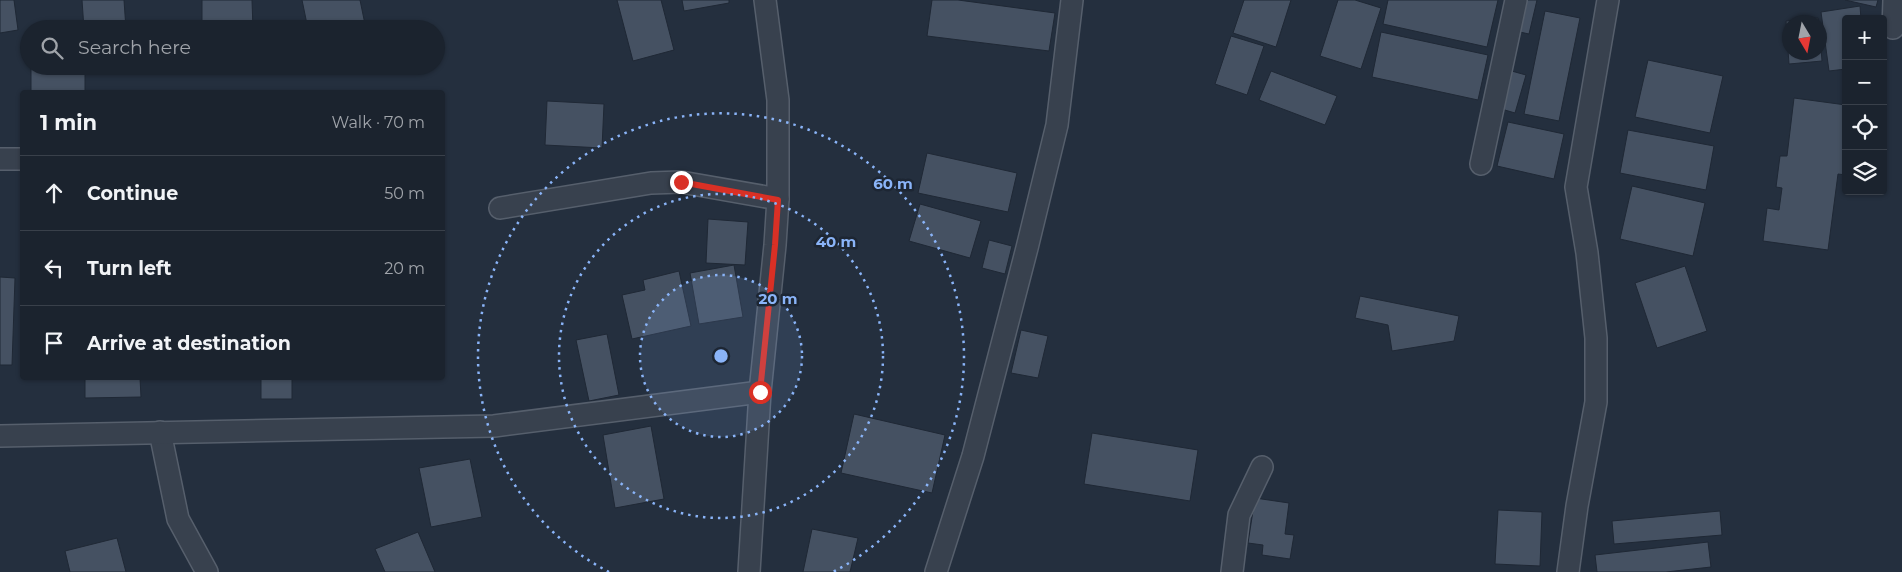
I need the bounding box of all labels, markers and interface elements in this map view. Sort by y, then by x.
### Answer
north arrow [1782,15,1827,60]
map controls [1842,15,1887,195]
button: + [1842,15,1887,60]
search box [20,20,445,75]
icon: search [38,34,66,62]
text: Search here [78,36,191,59]
button: − [1842,60,1887,105]
button: locate [1842,105,1887,150]
text: 1 min [40,110,97,135]
text: Walk · 70 m [332,113,425,132]
button: layers [1842,150,1887,195]
route end [670,171,693,194]
text: 60 m [873,174,913,193]
icon: ahead [40,179,68,207]
text: Continue [87,182,178,205]
text: 50 m [384,184,425,203]
text: 40 m [816,232,856,251]
icon: left [40,254,68,282]
text: Turn left [87,257,172,280]
text: 20 m [384,259,425,278]
text: 20 m [758,289,798,308]
icon: arrive [40,329,68,357]
text: Arrive at destination [87,332,291,355]
centre of rings [712,347,730,365]
route start [749,381,772,404]

